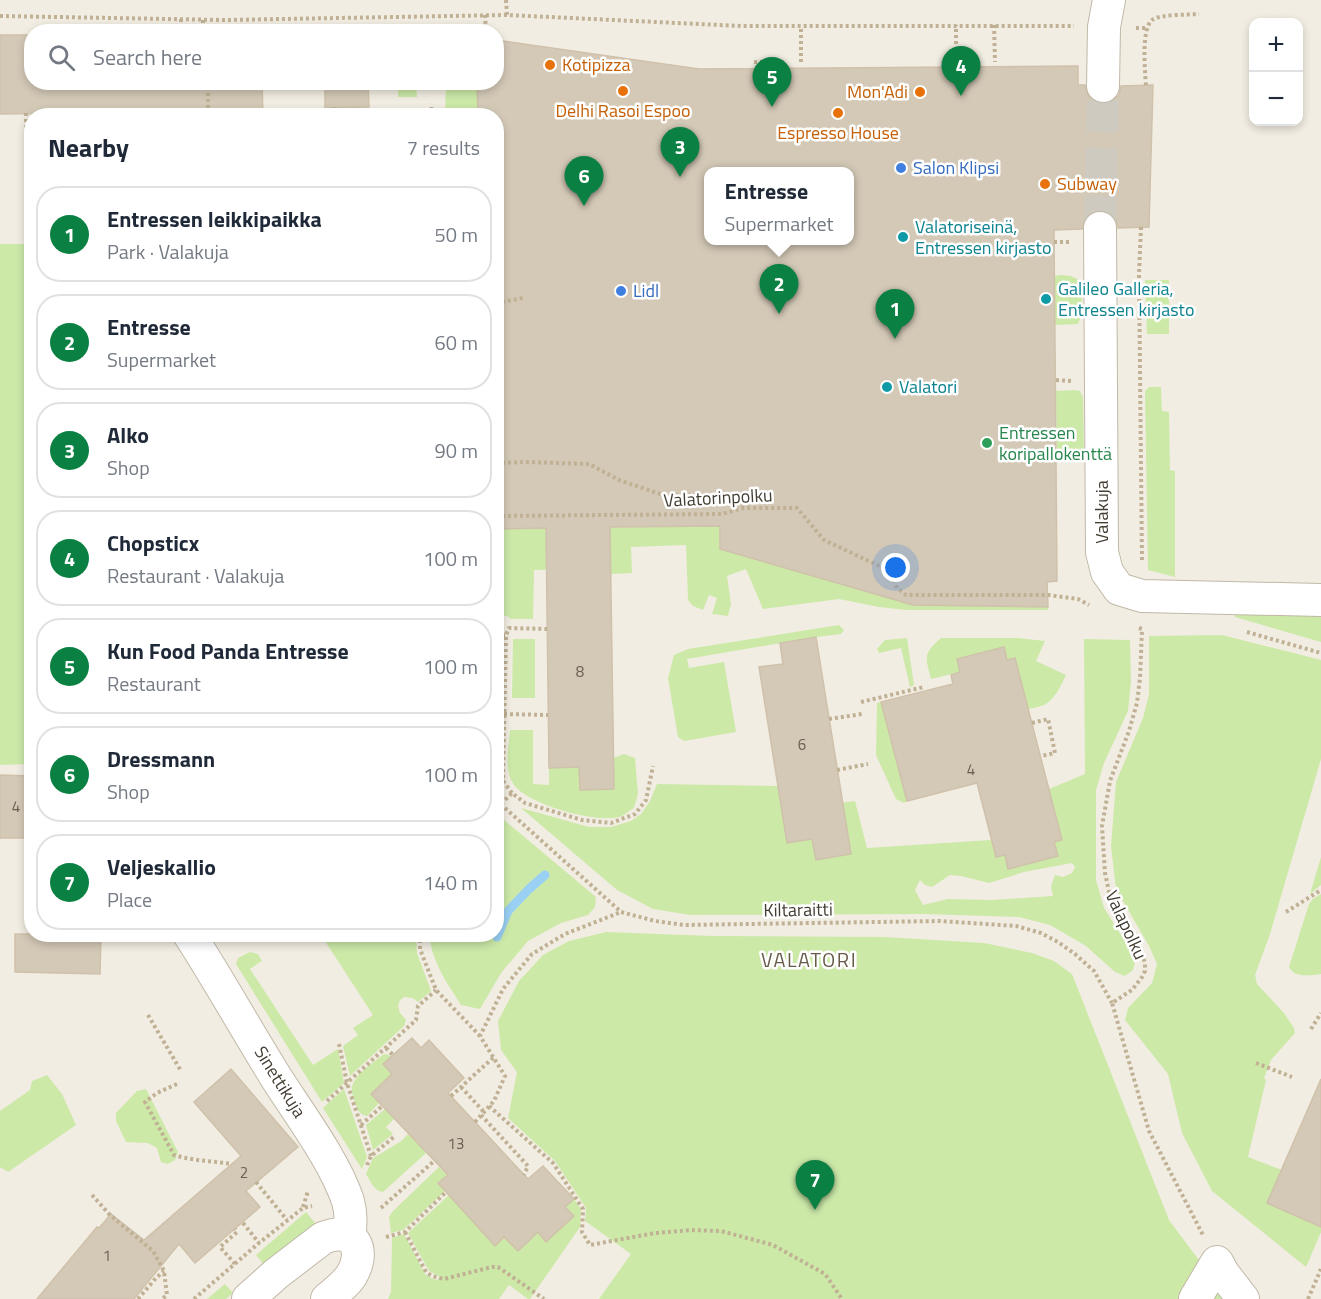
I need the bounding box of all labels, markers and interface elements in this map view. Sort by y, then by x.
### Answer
map controls [1249,18,1303,126]
button: + [1249,18,1303,72]
search box [24,24,504,90]
text: Search here [93,40,202,74]
icon: search [45,41,78,74]
pin: 4 [942,46,980,96]
place label: Kotipizza [562,51,631,78]
pin: 5 [752,57,792,107]
marker: Kotipizza [543,58,557,72]
button: − [1249,72,1303,126]
place label: Mon'Adi [847,78,908,105]
marker: Delhi Rasoi Espoo [616,84,630,98]
marker: Mon'Adi [913,85,927,99]
place label: Delhi Rasoi Espoo [555,97,691,124]
marker: Espresso House [831,106,845,120]
place label: Espresso House [777,119,899,146]
text: Nearby [48,128,129,167]
pin: 3 [660,128,700,177]
text: 7 results [407,132,480,163]
place label: Salon Klipsi [913,154,999,181]
pin: 6 [564,156,604,206]
marker: Salon Klipsi [894,161,908,175]
popup [704,167,854,245]
place label: Subway [1057,170,1117,197]
text: Entresse [724,174,808,208]
marker: Subway [1038,177,1052,191]
text: Entressen leikkipaikka [107,202,322,236]
text: Supermarket [724,208,834,239]
place label: Valatoriseinä, Entressen kirjasto [915,213,1051,261]
text: 1 [64,219,75,250]
text: 50 m [434,219,478,250]
marker: Valatoriseinä, Entressen kirjasto [896,230,910,244]
text: Park · Valakuja [107,236,229,267]
pin: 2 [760,264,798,314]
place label: Galileo Galleria, Entressen kirjasto [1058,275,1194,323]
place label: Lidl [633,277,659,304]
marker: Lidl [614,284,628,298]
pin: 1 [876,290,914,339]
marker: Galileo Galleria, Entressen kirjasto [1039,292,1053,306]
text: Entresse [107,310,191,344]
text: 2 [64,327,75,358]
text: 60 m [434,327,478,358]
text: Supermarket [107,344,216,375]
place label: Valatori [899,373,957,400]
marker: Valatori [880,380,894,394]
text: Alko [107,418,149,452]
place label: Entressen koripallokenttä [999,419,1112,467]
text: 3 [64,435,75,466]
text: 90 m [434,435,478,466]
marker: Entressen koripallokenttä [980,436,994,450]
text: Shop [107,452,150,483]
street label: Valakuja [1088,480,1115,544]
street label: Valatorinpolku [663,481,773,514]
text: Chopsticx [107,526,199,560]
text: 4 [64,543,75,574]
text: 100 m [423,543,478,574]
your location [881,553,910,582]
text: Restaurant · Valakuja [107,560,284,591]
text: Kun Food Panda Entresse [107,634,349,668]
text: 5 [64,651,75,682]
text: 100 m [423,651,478,682]
house number: 8 [576,660,584,683]
text: Restaurant [107,668,201,699]
house number: 6 [798,733,806,756]
text: Dressmann [107,742,215,776]
house number: 4 [967,758,975,781]
text: 6 [64,759,75,790]
text: 100 m [423,759,478,790]
text: Shop [107,776,150,807]
house number: 4 [12,795,20,818]
text: Veljeskallio [107,850,216,884]
text: 7 [64,867,75,898]
text: 140 m [423,867,478,898]
text: Place [107,884,152,915]
street label: Valapolku [1099,886,1154,964]
street label: Kiltaraitti [763,895,833,924]
district label: VALATORI [761,944,857,975]
street label: Sinettikuja [248,1041,313,1123]
house number: 13 [448,1132,464,1155]
pin: 7 [796,1160,834,1210]
house number: 2 [240,1161,248,1184]
house number: 1 [103,1244,111,1267]

